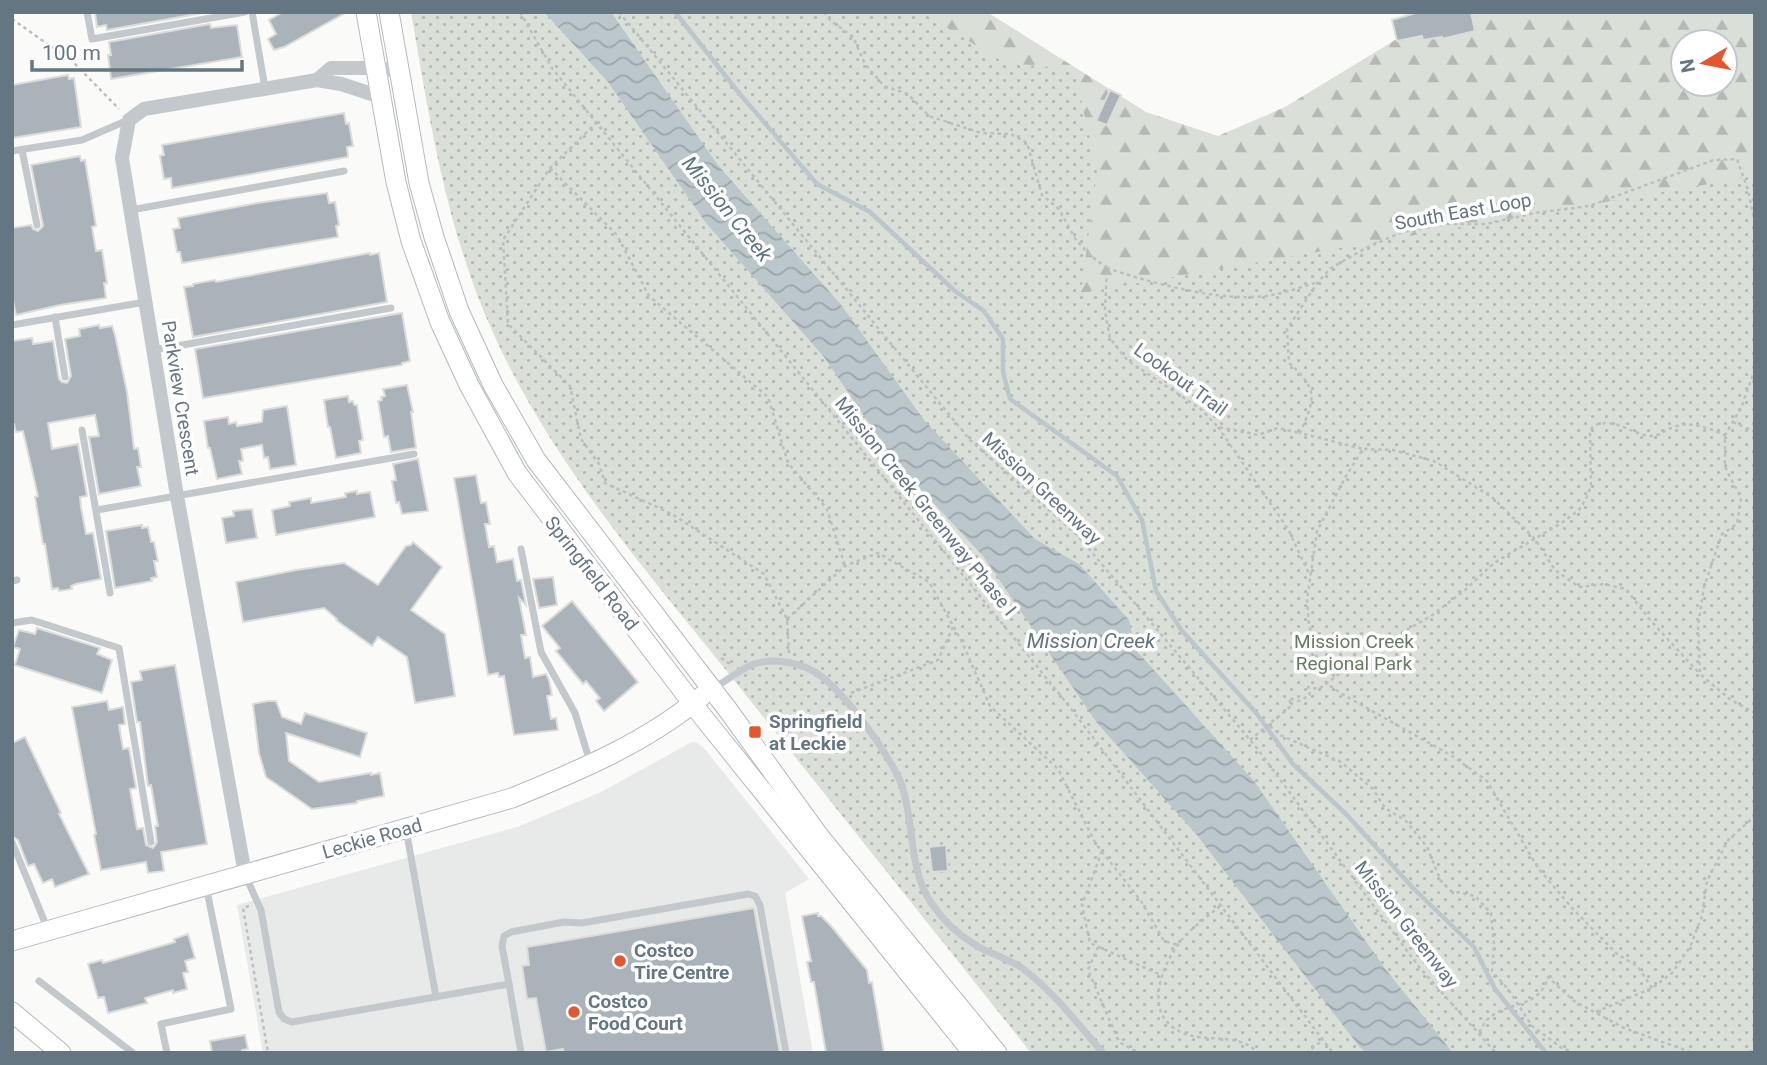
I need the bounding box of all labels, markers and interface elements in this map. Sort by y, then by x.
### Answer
scale bar [32,28,242,72]
north arrow [1669,28,1739,98]
text: 100 m [42,41,101,65]
text: N [1675,57,1700,74]
water label: Mission Creek [677,151,777,267]
street label: South East Loop [1393,188,1533,235]
street label: Parkview Crescent [157,319,204,477]
street label: Lookout Trail [1130,338,1232,421]
street label: Mission Creek Greenway Phase I [830,392,1021,620]
street label: Mission Greenway [977,427,1106,550]
street label: Springfield Road [540,512,643,635]
water label: Mission Creek [1027,629,1156,653]
park label: Mission Creek Regional Park [1294,630,1414,675]
place label: Springfield at Leckie [769,710,862,755]
marker: Springfield at Leckie [747,724,763,740]
street label: Leckie Road [320,813,425,864]
street label: Mission Greenway [1350,856,1463,992]
place label: Costco Tire Centre [634,939,729,984]
marker: Costco Tire Centre [612,953,628,969]
place label: Costco Food Court [588,990,683,1035]
marker: Costco Food Court [566,1004,582,1020]

